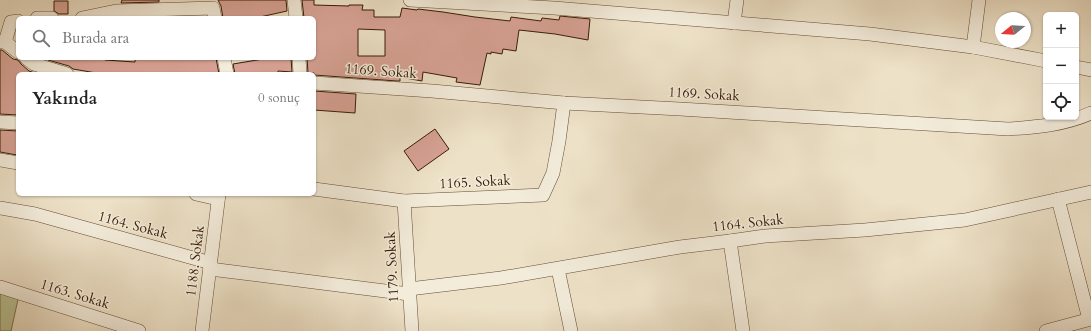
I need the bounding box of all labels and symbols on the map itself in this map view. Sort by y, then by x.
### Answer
north arrow [995,12,1031,48]
street label: 1169. Sokak [345,59,418,83]
street label: 1169. Sokak [668,83,741,105]
street label: 1165. Sokak [439,171,512,193]
street label: 1164. Sokak [96,207,171,244]
street label: 1164. Sokak [711,210,785,236]
street label: 1188. Sokak [181,224,209,298]
street label: 1179. Sokak [381,230,403,303]
street label: 1163. Sokak [38,274,112,314]

